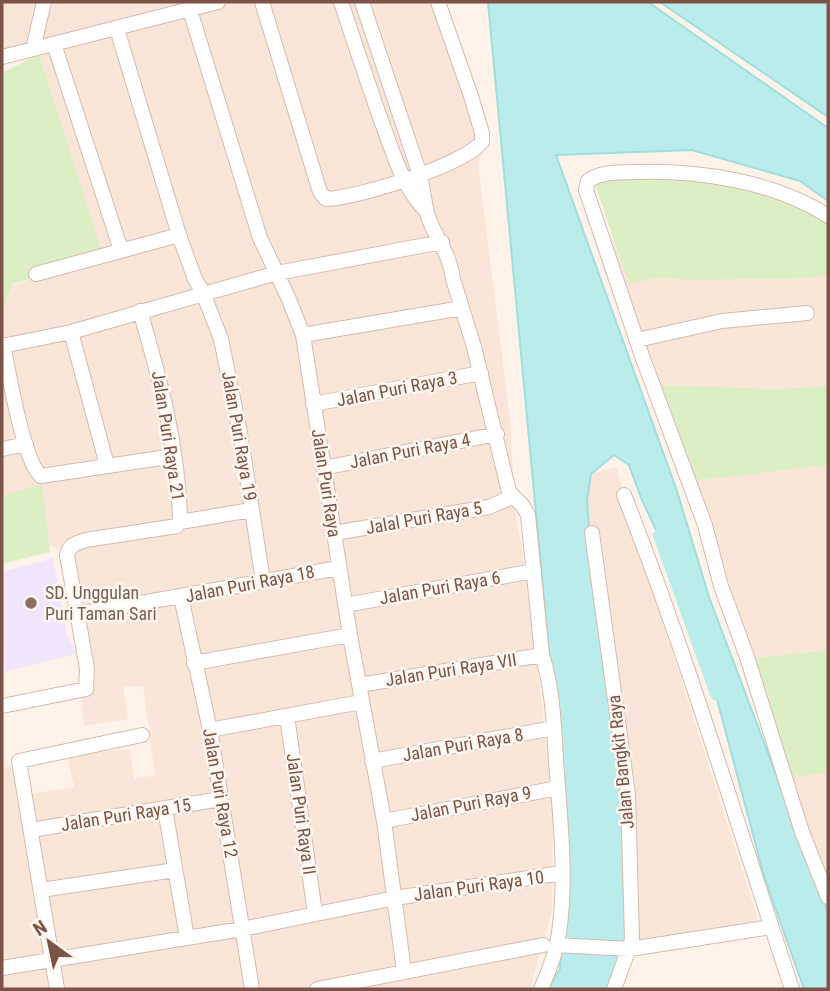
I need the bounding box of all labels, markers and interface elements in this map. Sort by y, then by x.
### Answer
street label: Jalan Puri Raya 3 [335,367,459,410]
street label: Jalan Puri Raya 21 [148,369,189,502]
street label: Jalan Puri Raya 19 [218,369,261,502]
street label: Jalan Puri Raya [308,427,345,539]
street label: Jalan Puri Raya 4 [348,429,472,472]
street label: Jalal Puri Raya 5 [364,497,484,538]
street label: Jalan Puri Raya 18 [183,561,316,606]
street label: Jalan Puri Raya 6 [378,567,502,608]
place label: SD. Unggulan Puri Taman Sari [45,582,157,624]
marker: SD. Unggulan Puri Taman Sari [23,595,39,611]
street label: Jalan Puri Raya VII [384,649,518,690]
street label: Jalan Bangkit Raya [603,694,638,830]
street label: Jalan Puri Raya 8 [401,724,525,765]
street label: Jalan Puri Raya 12 [199,726,242,859]
street label: Jalan Puri Raya II [283,752,320,876]
street label: Jalan Puri Raya 9 [409,782,533,825]
street label: Jalan Puri Raya 15 [59,794,193,835]
street label: Jalan Puri Raya 10 [412,866,545,905]
north arrow [14,907,84,977]
text: N [29,915,51,941]

